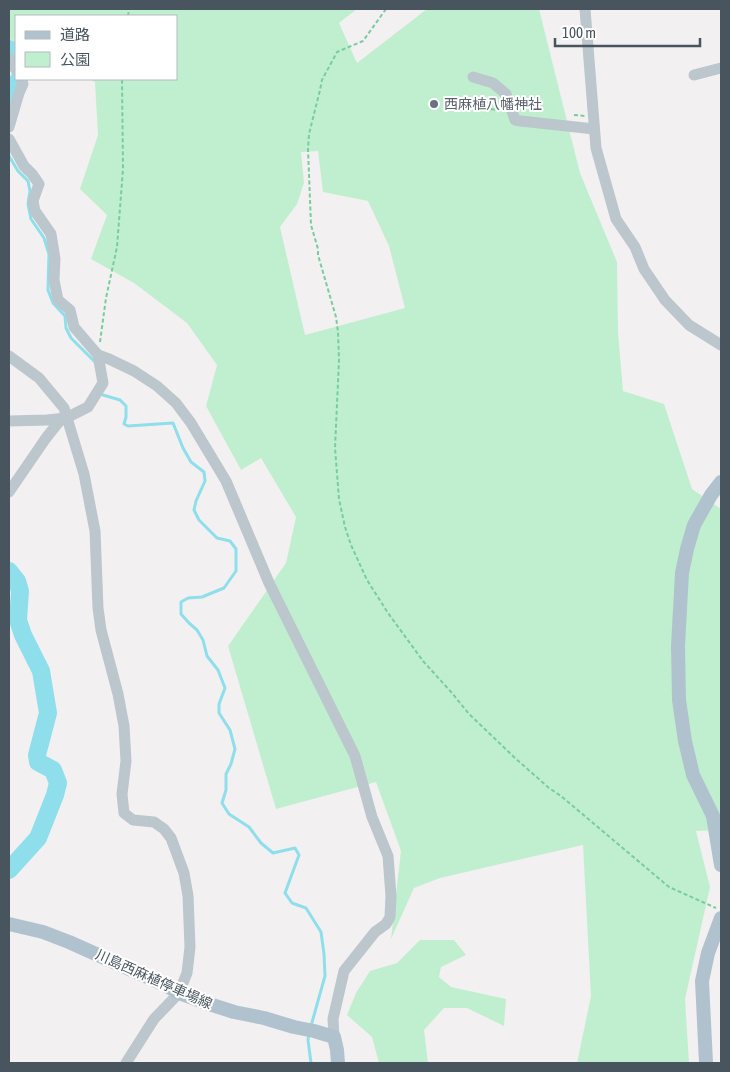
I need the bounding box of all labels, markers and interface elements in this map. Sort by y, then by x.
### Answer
legend [15,15,178,80]
scale bar [555,15,700,47]
text: 100 m [562,24,596,41]
text: 道路 [60,26,90,43]
text: 公園 [60,51,90,68]
place label: 西麻植八幡神社 [444,96,542,112]
marker: 西麻植八幡神社 [428,98,440,110]
street label: 川島西麻植停車場線 [93,946,215,1012]

